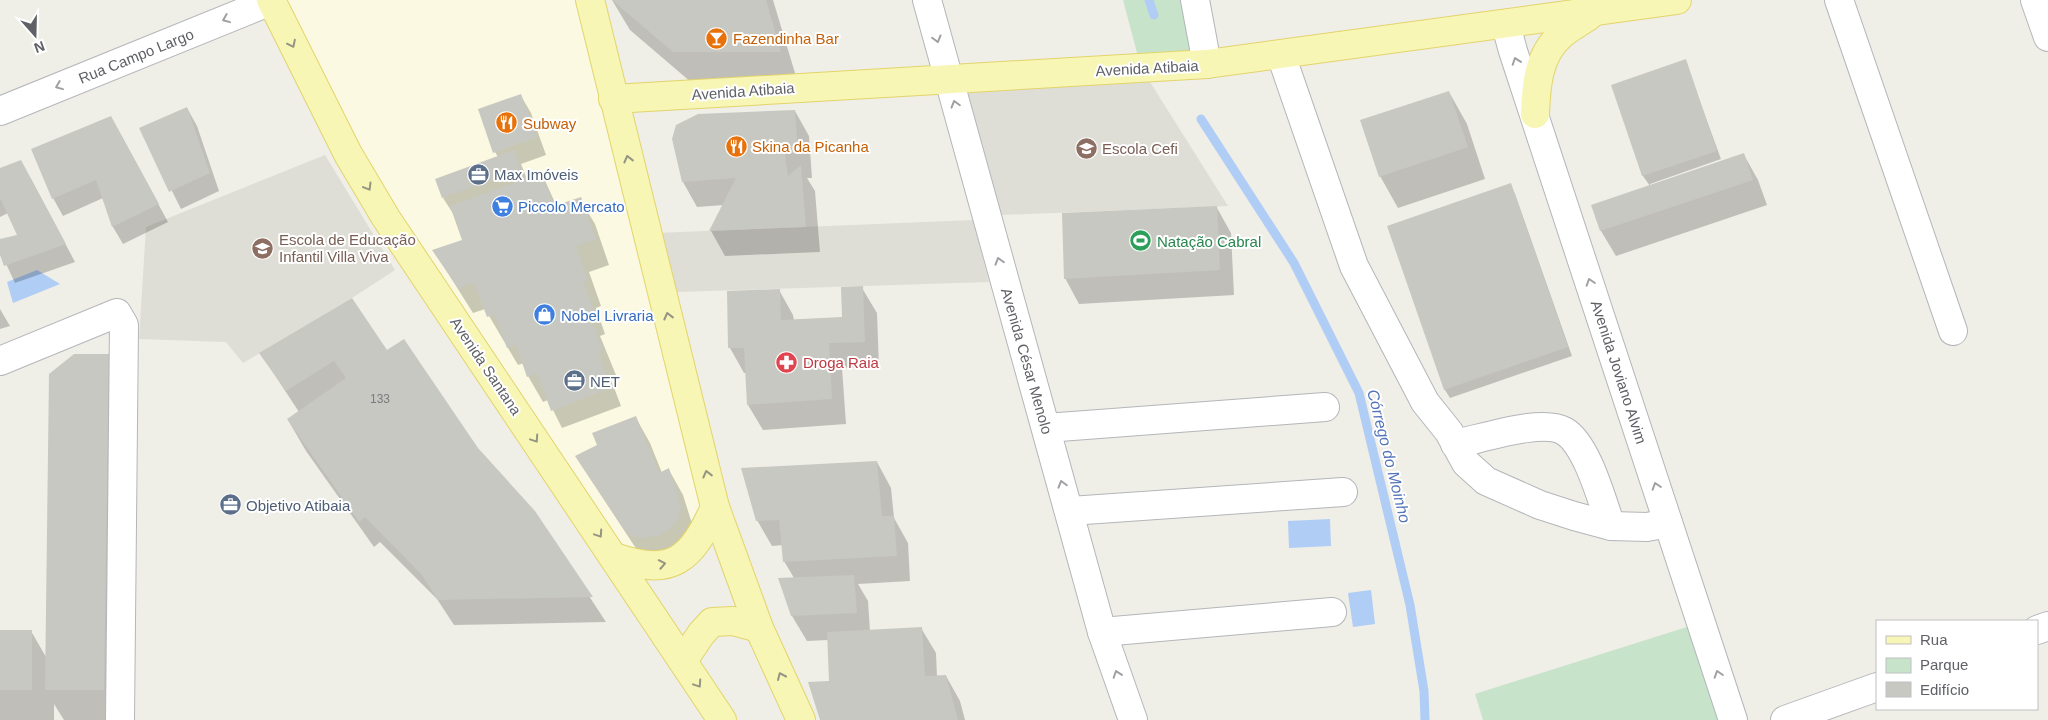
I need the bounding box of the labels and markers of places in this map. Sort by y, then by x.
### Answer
bar icon: Fazendinha Bar [705,26,729,50]
place label: Fazendinha Bar [733,30,839,47]
restaurant icon: Subway [495,111,519,135]
place label: Subway [523,115,577,132]
restaurant icon: Skina da Picanha [724,134,748,158]
school or university icon: Escola Cefi [1074,136,1098,160]
place label: Skina da Picanha [752,138,869,155]
place label: Escola Cefi [1102,140,1178,157]
office icon: Max Imóveis [466,162,490,186]
place label: Max Imóveis [494,166,578,183]
supermarket icon: Piccolo Mercato [490,194,514,218]
place label: Piccolo Mercato [518,198,625,215]
sports icon: Natação Cabral [1129,229,1153,253]
place label: Escola de Educação Infantil Villa Viva [279,231,416,265]
place label: Natação Cabral [1157,233,1261,250]
school or university icon: Escola de Educação Infantil Villa Viva [251,236,275,260]
shop icon: Nobel Livraria [533,303,557,327]
place label: Nobel Livraria [561,307,654,324]
pharmacy icon: Droga Raia [775,350,799,374]
place label: Droga Raia [803,354,880,371]
office icon: NET [562,369,586,393]
place label: NET [590,373,620,390]
office icon: Objetivo Atibaia [218,493,242,517]
place label: Objetivo Atibaia [246,497,351,514]

